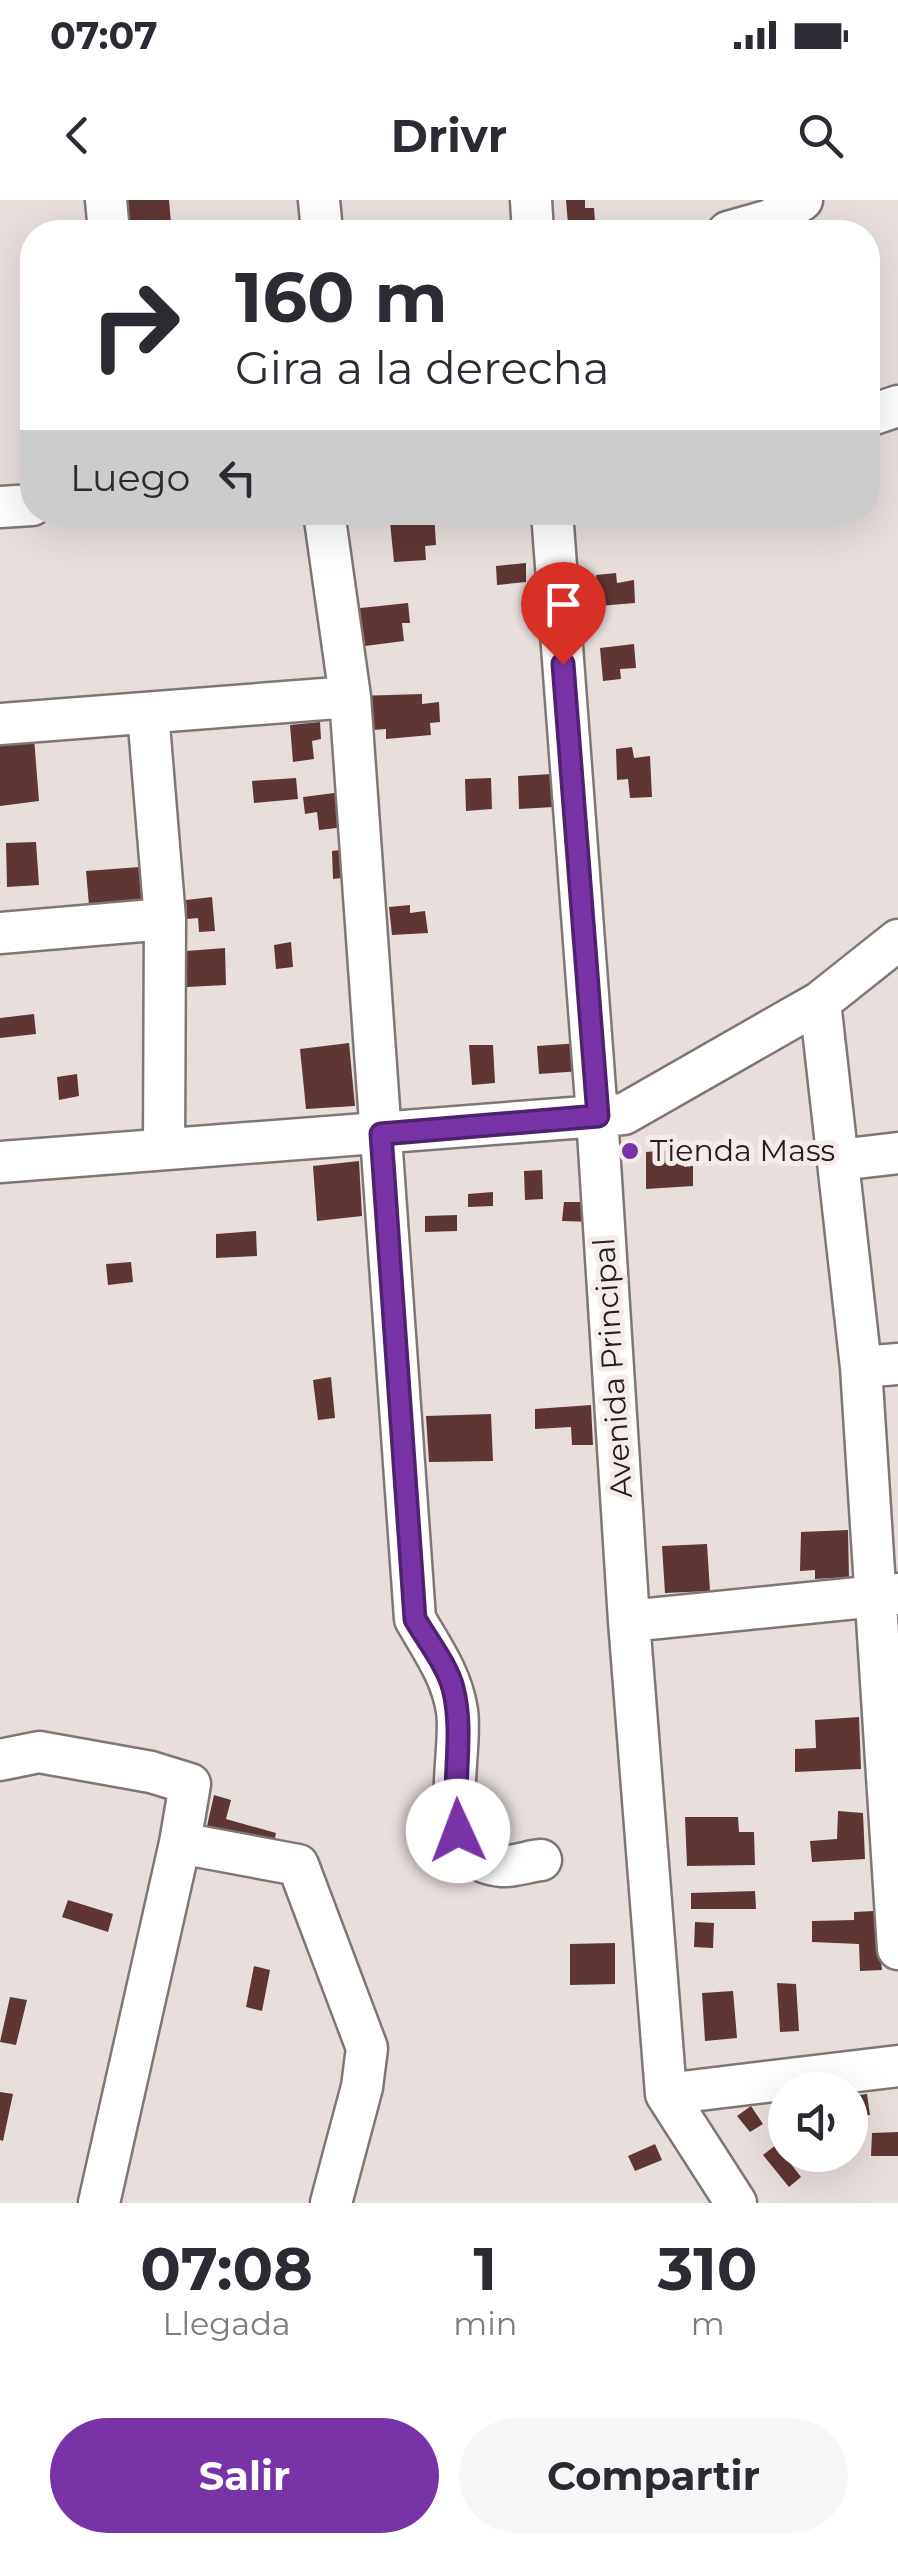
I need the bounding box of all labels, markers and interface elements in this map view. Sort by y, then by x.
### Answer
text: 07:07 [50,12,158,59]
icon: back [50,108,105,163]
text: Drivr [391,108,507,163]
icon: search [793,108,848,163]
text: 160 m [235,254,448,340]
icon: right [70,260,200,390]
text: Gira a la derecha [235,340,610,395]
icon: left [210,450,265,505]
text: Luego [70,454,190,501]
pin [521,562,606,665]
icon: arrive [536,577,591,632]
place label: Tienda Mass [650,1132,835,1169]
marker: Tienda Mass [619,1140,641,1162]
street label: Avenida Principal [585,1237,640,1499]
position arrow [406,1779,510,1883]
map controls [768,2072,868,2172]
button: sound [768,2072,868,2172]
text: 07:08 [140,2232,313,2305]
text: 1 [474,2232,497,2305]
text: 310 [658,2232,758,2305]
text: Llegada [163,2304,291,2343]
text: min [453,2304,517,2343]
text: m [691,2304,725,2343]
button: Salir [50,2418,439,2533]
button: Compartir [459,2418,848,2533]

